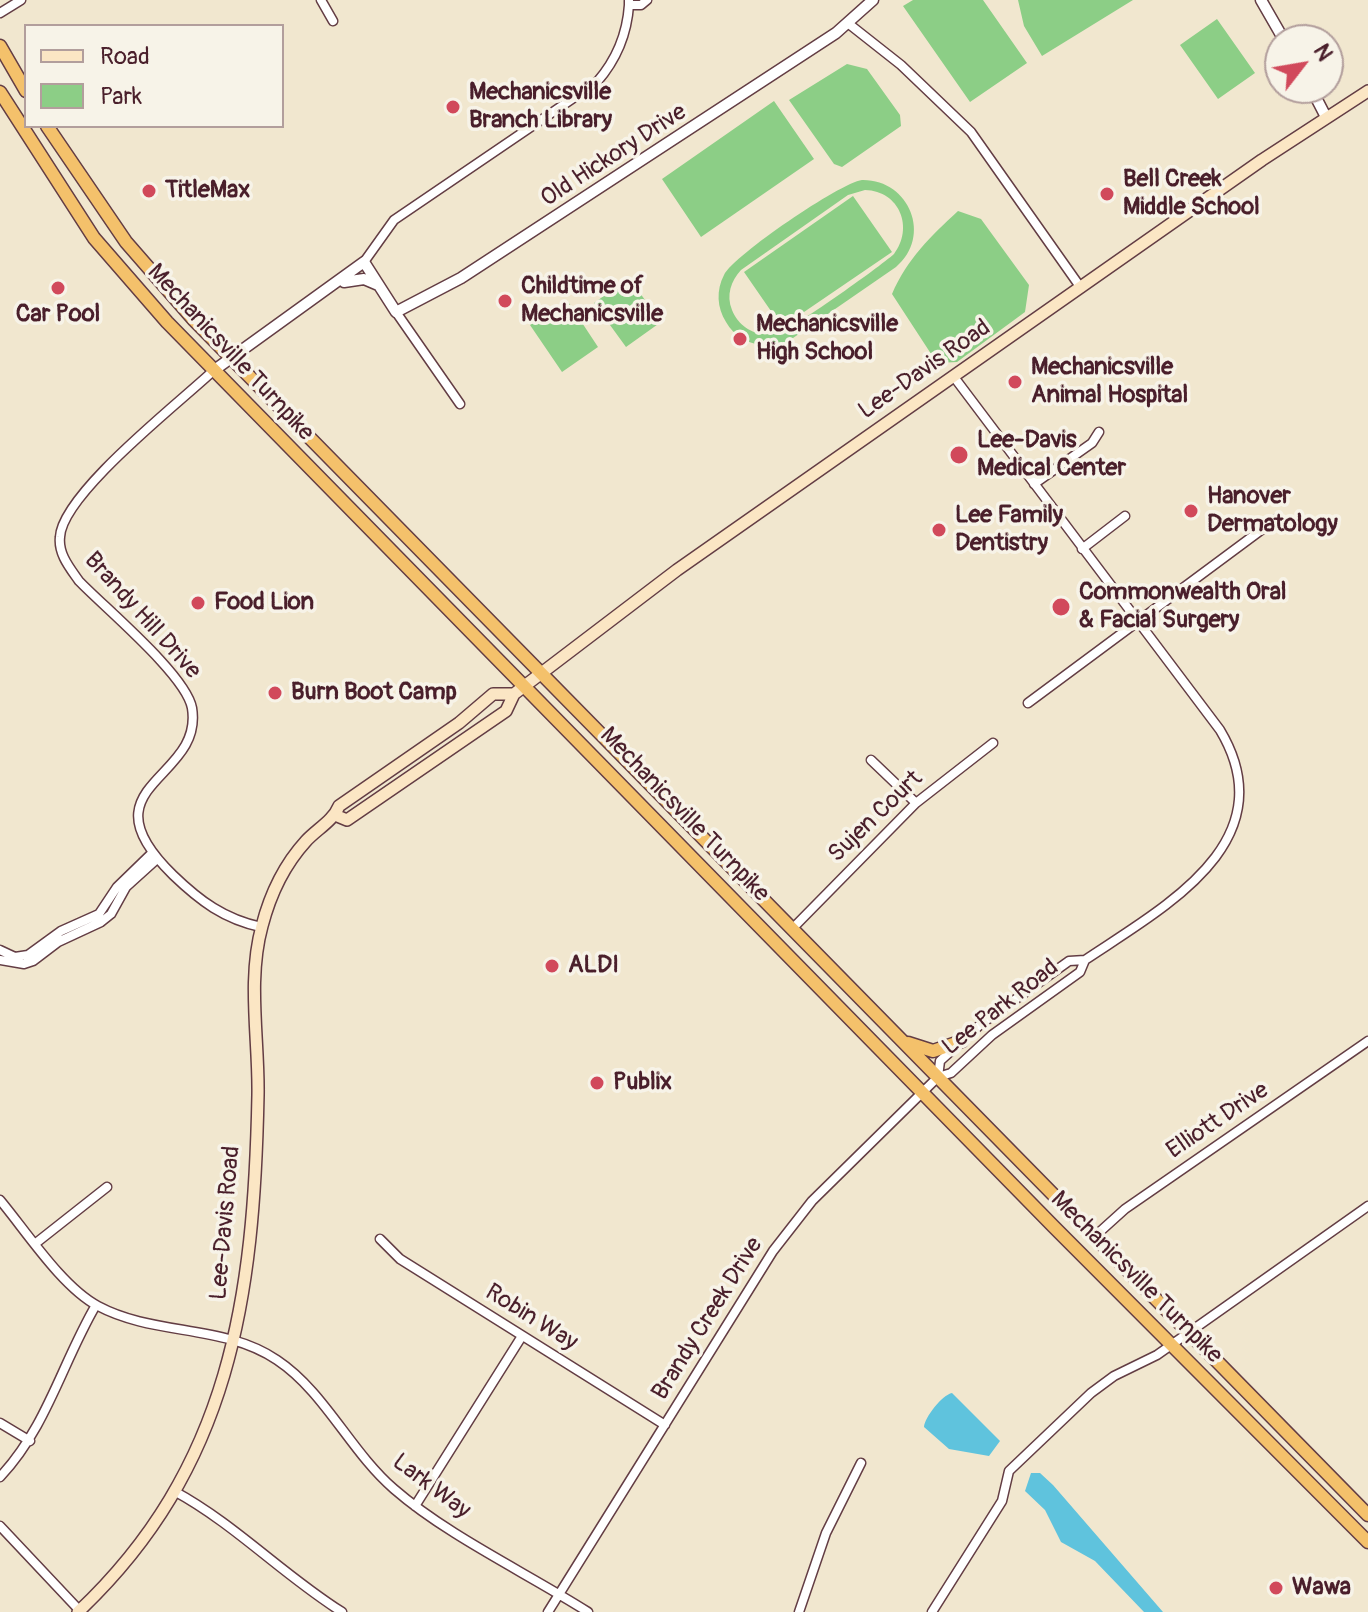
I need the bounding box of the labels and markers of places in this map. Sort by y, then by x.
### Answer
place label: Mechanicsville Branch Library [469,79,612,135]
marker: Mechanicsville Branch Library [444,98,462,116]
place label: Bell Creek Middle School [1123,166,1260,222]
place label: TitleMax [165,177,250,205]
marker: TitleMax [140,182,158,200]
marker: Bell Creek Middle School [1098,185,1116,203]
place label: Childtime of Mechanicsville [521,273,663,329]
marker: Car Pool [49,279,67,297]
marker: Childtime of Mechanicsville [496,292,514,310]
place label: Car Pool [16,301,100,329]
place label: Mechanicsville High School [756,311,898,367]
marker: Mechanicsville High School [731,330,749,348]
place label: Mechanicsville Animal Hospital [1031,354,1188,410]
marker: Mechanicsville Animal Hospital [1006,373,1024,391]
place label: Lee-Davis Medical Center [977,427,1126,483]
marker: Lee-Davis Medical Center [948,444,970,466]
place label: Hanover Dermatology [1207,483,1338,539]
place label: Lee Family Dentistry [955,502,1063,558]
marker: Hanover Dermatology [1182,502,1200,520]
marker: Lee Family Dentistry [930,521,948,539]
place label: Commonwealth Oral & Facial Surgery [1079,579,1287,635]
place label: Food Lion [214,589,314,617]
marker: Food Lion [189,594,207,612]
marker: Commonwealth Oral & Facial Surgery [1050,596,1072,618]
place label: Burn Boot Camp [291,679,457,707]
marker: Burn Boot Camp [266,684,284,702]
place label: ALDI [568,952,619,980]
marker: ALDI [543,957,561,975]
place label: Publix [613,1069,672,1097]
marker: Publix [588,1074,606,1092]
place label: Wawa [1292,1574,1351,1602]
marker: Wawa [1267,1579,1285,1597]

